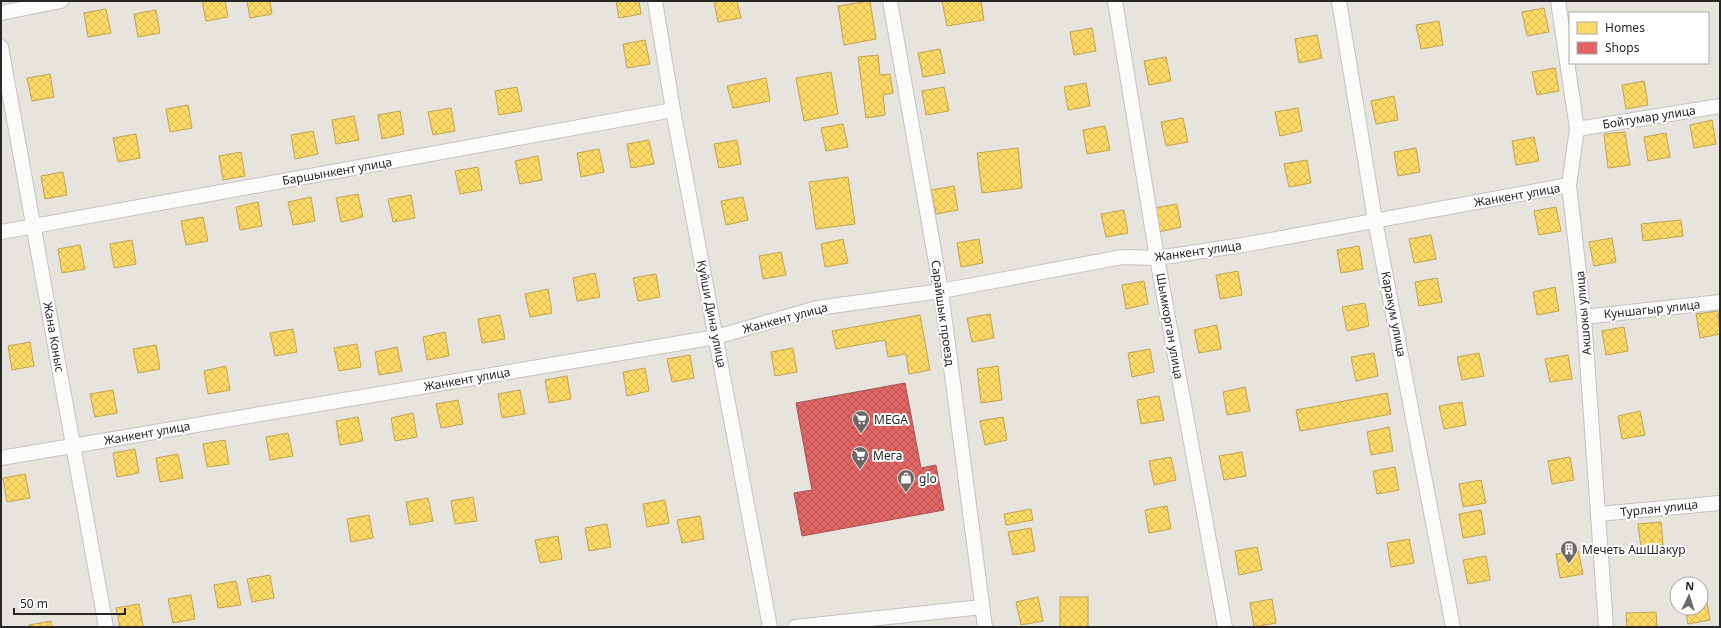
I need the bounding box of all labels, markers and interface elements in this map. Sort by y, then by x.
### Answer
legend [1569,12,1709,64]
text: Homes [1605,19,1645,36]
text: Shops [1605,39,1640,56]
street label: Бойтумар улица [1601,101,1697,133]
street label: Баршынкент улица [281,153,393,189]
street label: Жанкент улица [1472,179,1562,211]
street label: Жанкент улица [1153,236,1243,266]
street label: Куйши Дина улица [693,259,731,369]
street label: Сарайшык проезд [927,259,959,368]
street label: Каракум улица [1377,270,1411,358]
street label: Акшокы улица [1571,270,1595,356]
street label: Шымкорган улица [1152,271,1188,381]
street label: Куншагыр улица [1603,295,1701,323]
street label: Жанкент улица [740,298,830,338]
street label: Жана Коныс [39,300,69,374]
street label: Жанкент улица [422,363,512,395]
supermarket icon: MEGA [851,409,871,434]
place label: MEGA [874,411,908,428]
street label: Жанкент улица [102,417,192,449]
supermarket icon: Мега [850,445,870,470]
place label: Мега [873,447,902,464]
shop icon: glo [896,468,916,493]
place label: glo [919,470,937,487]
street label: Турлан улица [1619,495,1699,521]
building icon: Мечеть АшШакур [1559,539,1579,564]
place label: Мечеть АшШакур [1582,541,1685,558]
north arrow [1669,576,1709,616]
text: N [1685,578,1695,593]
scale bar [14,590,125,616]
text: 50 m [20,595,48,612]

